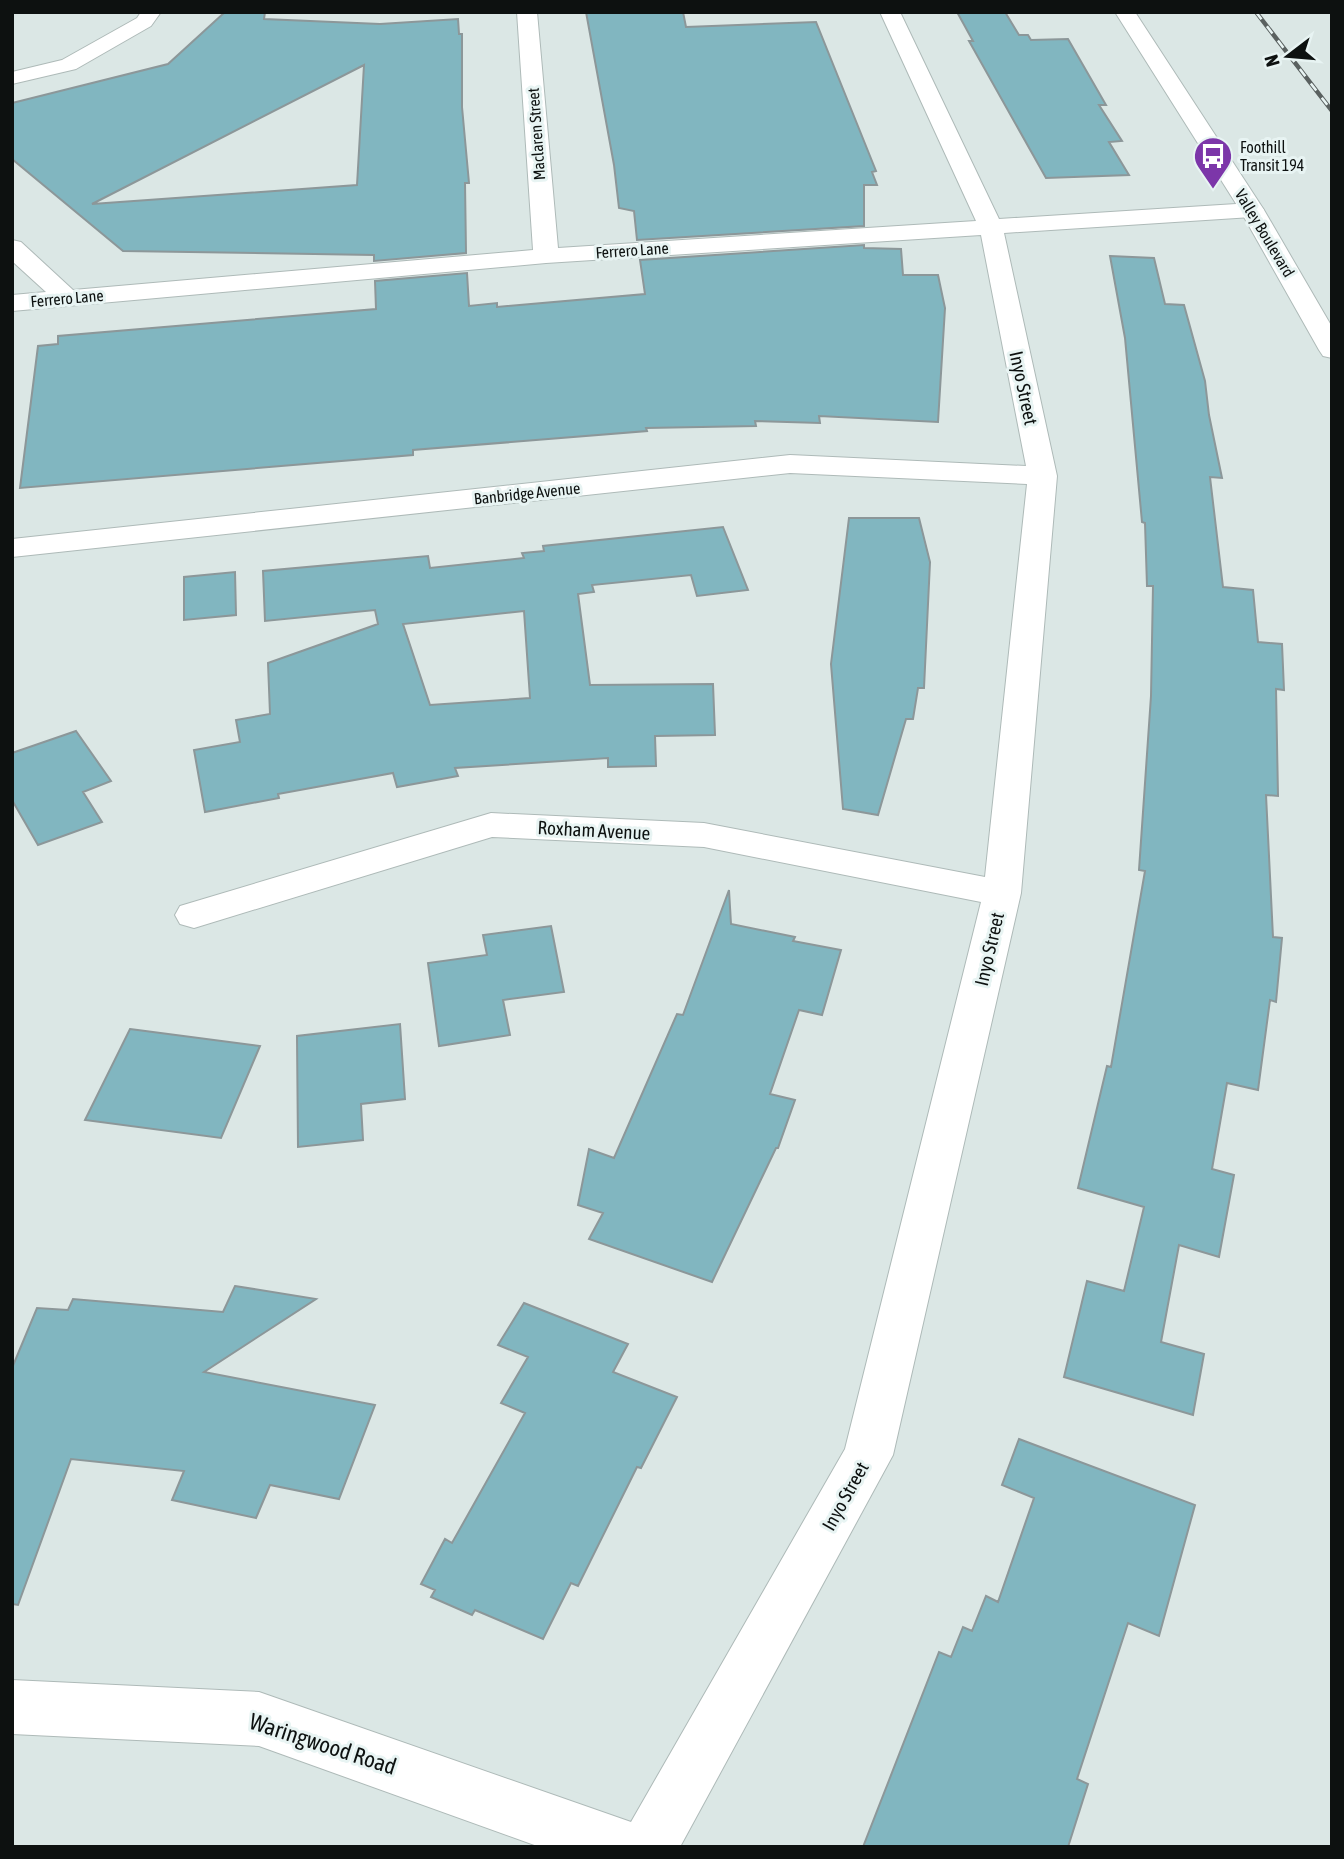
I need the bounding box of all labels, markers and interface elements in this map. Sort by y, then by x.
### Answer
north arrow [1253,21,1323,91]
text: N [1260,52,1284,69]
street label: Maclaren Street [524,87,548,181]
bus stop icon: Foothill Transit 194 [1192,135,1234,190]
place label: Foothill Transit 194 [1240,138,1304,174]
street label: Valley Boulevard [1231,186,1298,281]
street label: Ferrero Lane [595,238,669,262]
street label: Ferrero Lane [30,286,104,310]
street label: Inyo Street [1005,349,1043,427]
street label: Banbridge Avenue [473,478,581,509]
street label: Roxham Avenue [537,816,651,844]
street label: Inyo Street [970,910,1008,988]
street label: Inyo Street [817,1458,873,1534]
street label: Waringwood Road [246,1708,400,1780]

